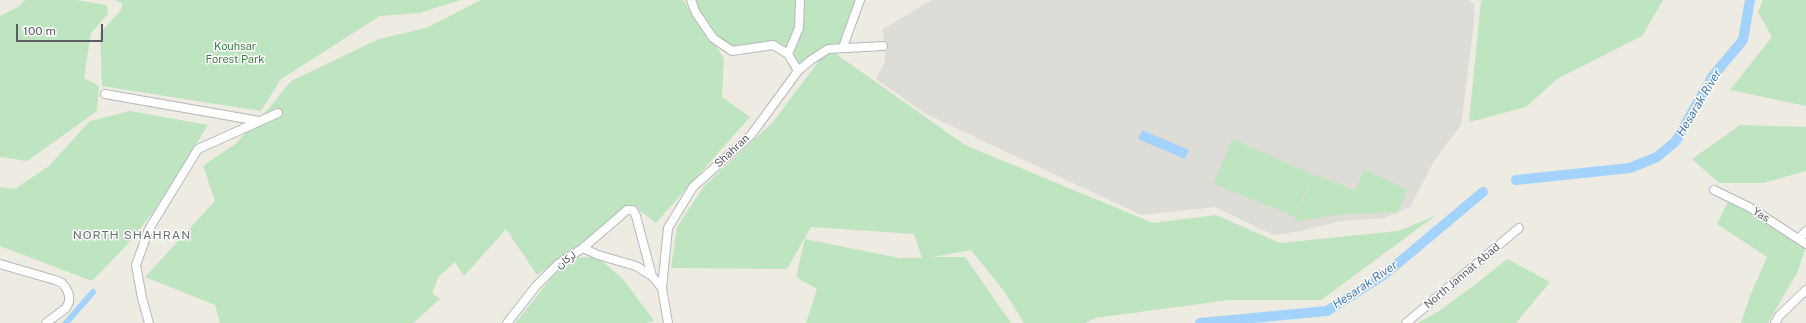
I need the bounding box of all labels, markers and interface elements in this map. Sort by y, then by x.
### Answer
scale bar [18,16,105,42]
text: 100 m [23,24,56,38]
park label: Kouhsar Forest Park [206,40,264,66]
water label: Hesarak River [1673,67,1725,139]
street label: Shahran [712,132,752,170]
street label: Yas [1750,205,1772,225]
district label: NORTH SHAHRAN [73,228,191,242]
street label: North Jannat Abad [1422,241,1502,311]
street label: لرکان [553,248,579,272]
water label: Hesarak River [1330,258,1400,312]

